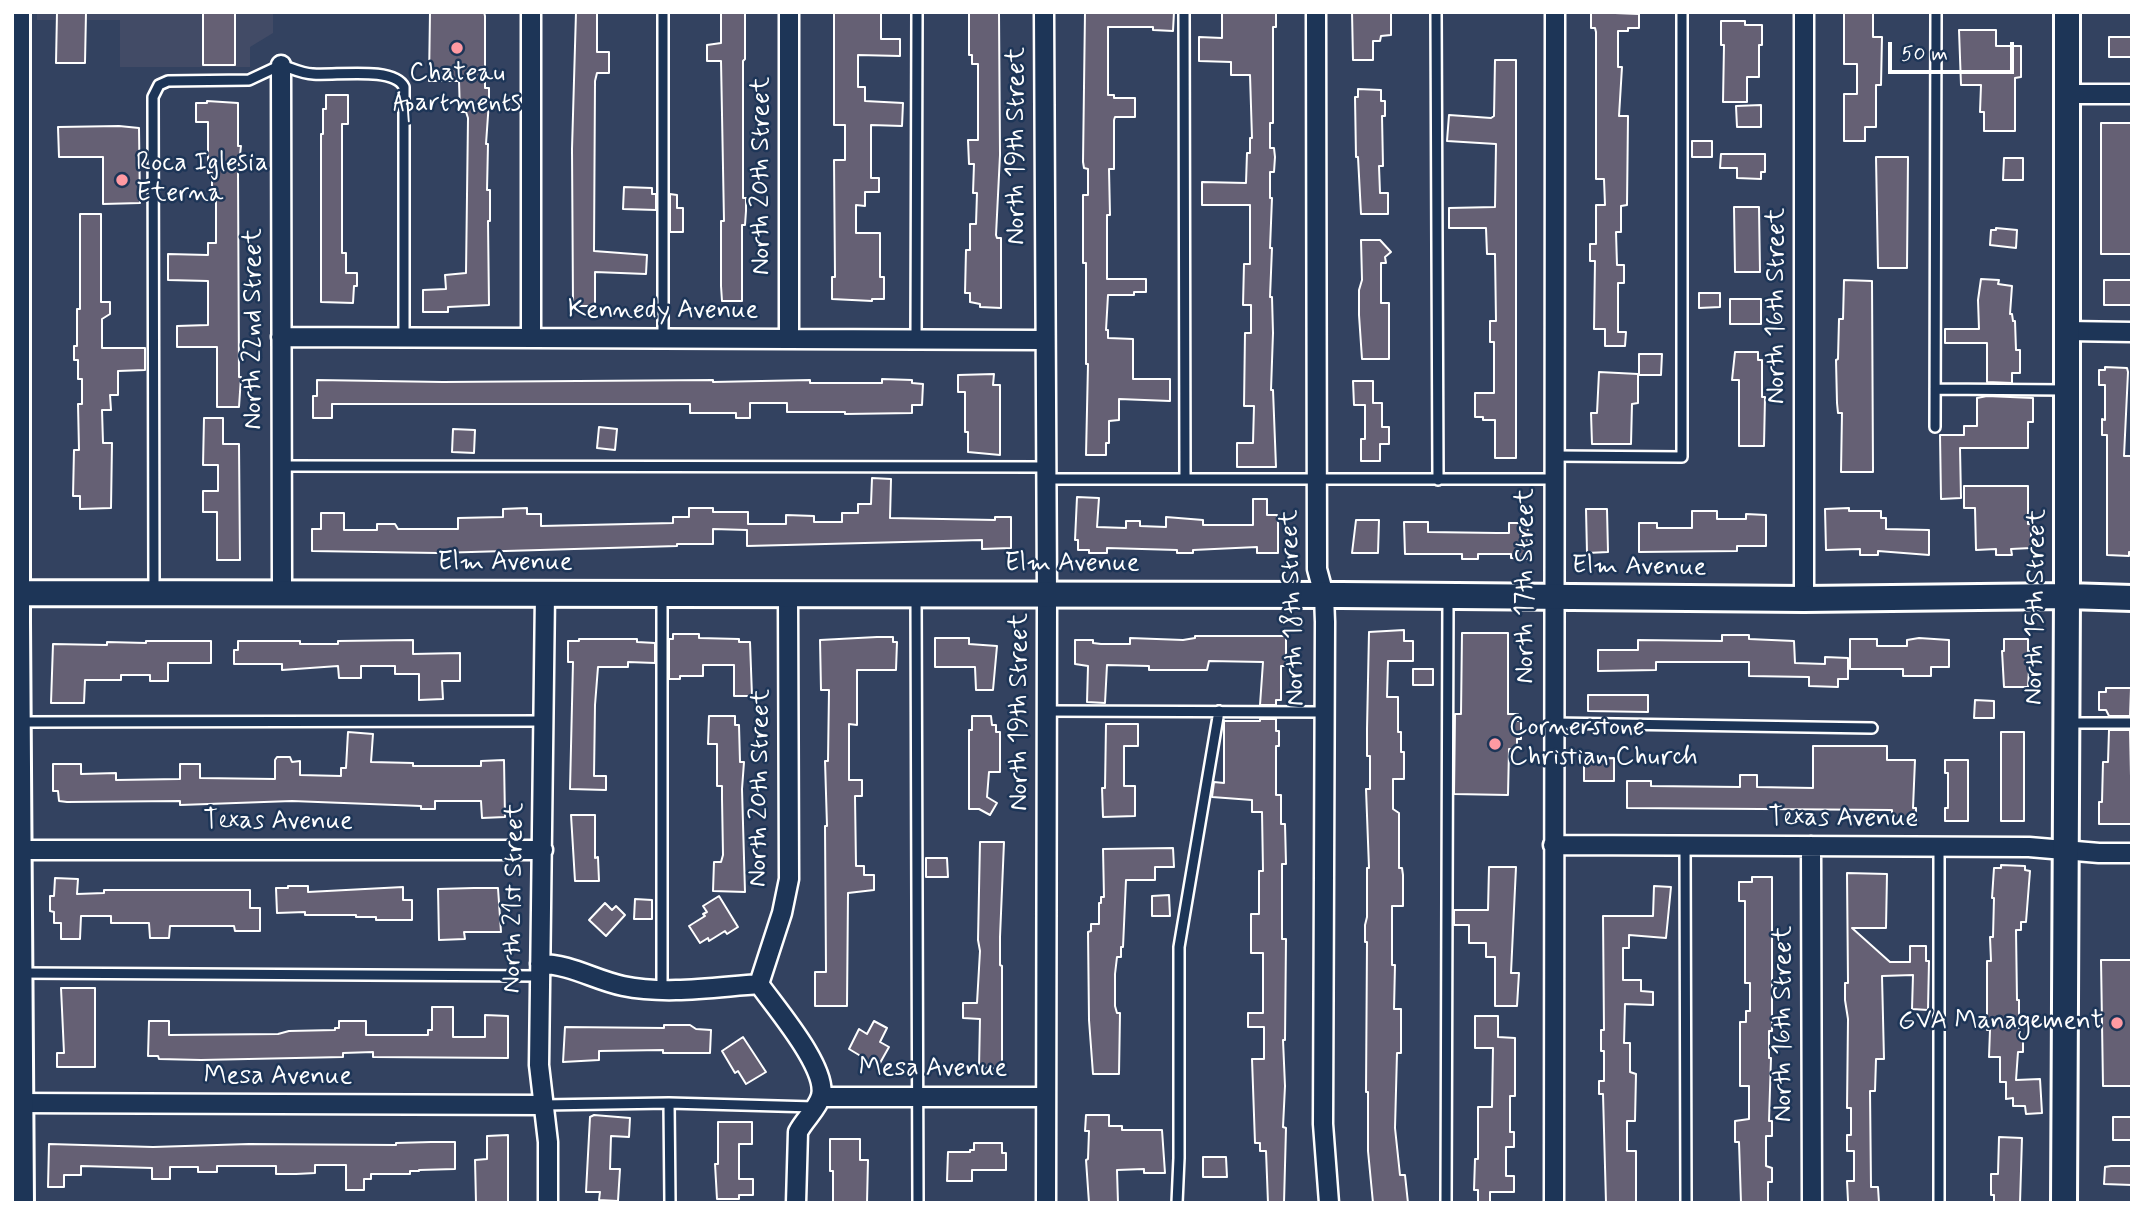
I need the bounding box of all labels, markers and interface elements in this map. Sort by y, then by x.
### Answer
scale bar [1892,28,2018,72]
marker: Chateau Apartments [449,40,465,56]
text: 50 m [1901,40,1948,68]
street label: North 19th Street [1002,47,1034,245]
place label: Chateau Apartments [393,59,521,120]
street label: North 20th Street [747,77,779,275]
place label: Roca Iglesia Eterna [136,149,268,210]
marker: Roca Iglesia Eterna [114,172,130,188]
street label: North 16th Street [1762,208,1794,404]
street label: North 22nd Street [239,228,271,430]
street label: Kennedy Avenue [568,296,758,328]
street label: North 17th Street [1511,488,1543,684]
street label: North 18th Street [1275,509,1313,707]
street label: North 15th Street [2020,509,2054,705]
street label: Elm Avenue [438,548,572,580]
street label: Elm Avenue [1005,549,1139,581]
street label: Elm Avenue [1571,551,1707,585]
street label: North 19th Street [1005,613,1037,811]
street label: North 20th Street [744,689,778,887]
place label: Cornerstone Christian Church [1509,713,1698,774]
marker: Cornerstone Christian Church [1487,736,1503,752]
street label: North 21st Street [498,802,532,994]
street label: Texas Avenue [1768,804,1918,836]
street label: Texas Avenue [203,807,353,839]
street label: North 16th Street [1769,926,1801,1122]
place label: GVA Management [1898,1007,2103,1039]
marker: GVA Management [2109,1015,2125,1031]
street label: Mesa Avenue [859,1054,1007,1086]
street label: Mesa Avenue [204,1062,352,1094]

